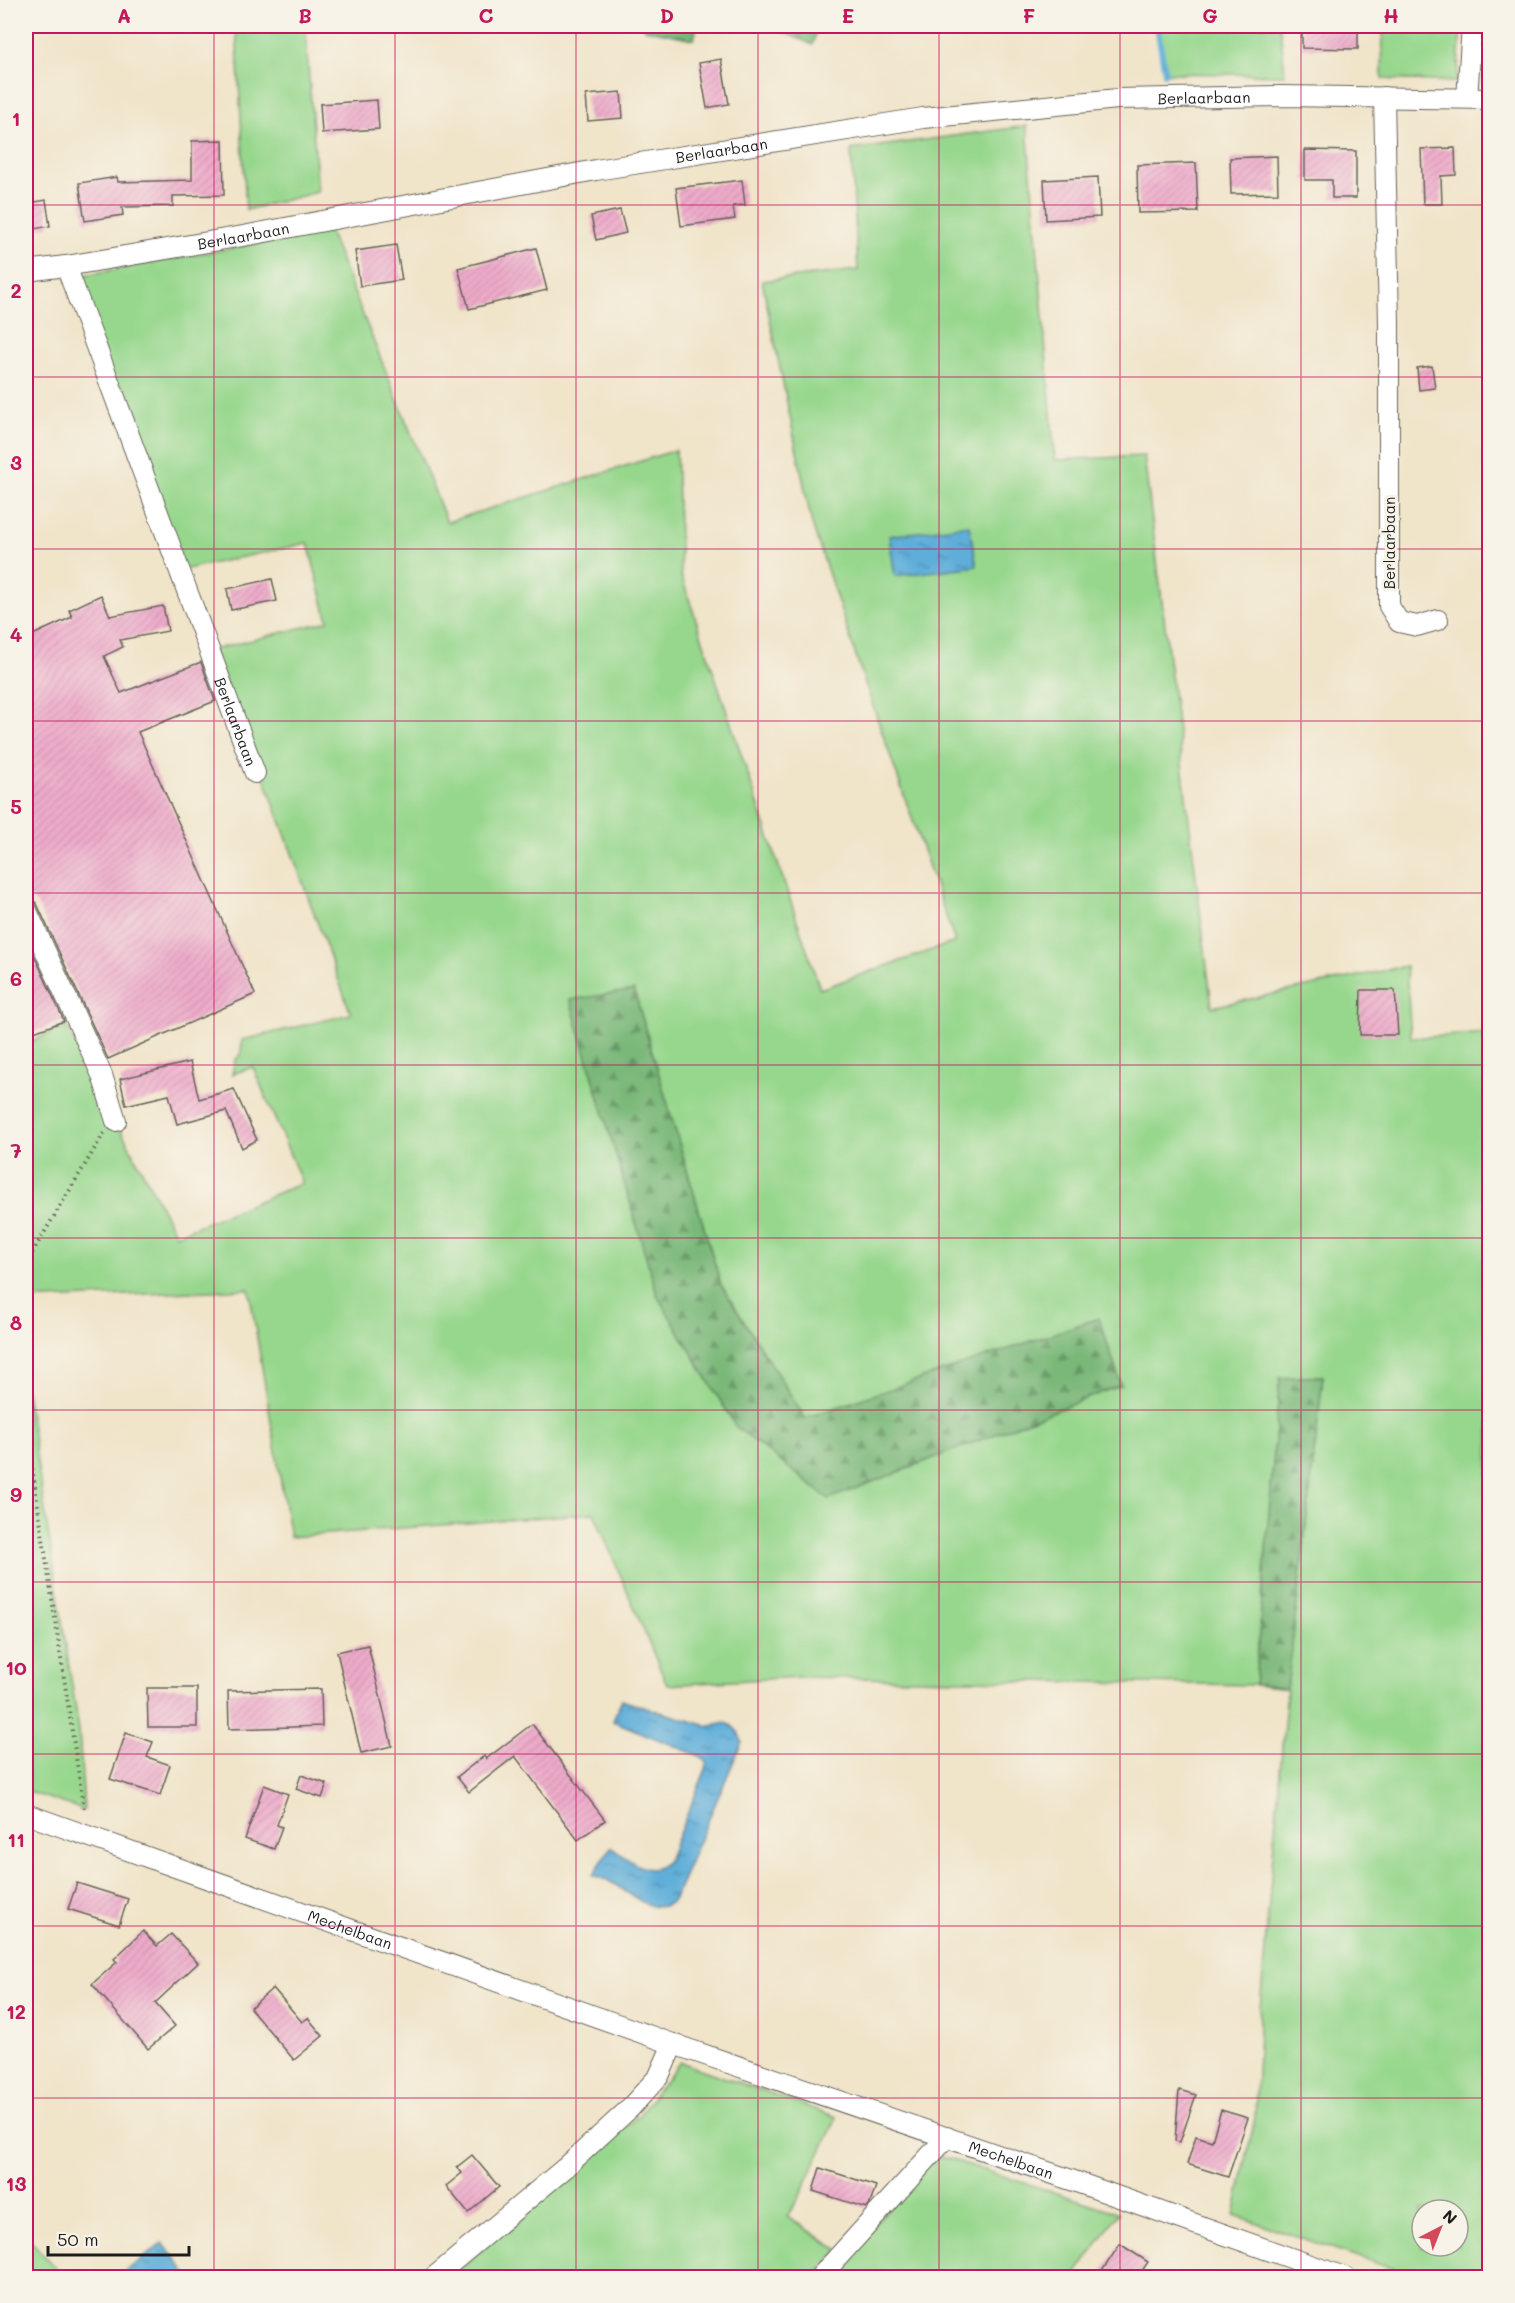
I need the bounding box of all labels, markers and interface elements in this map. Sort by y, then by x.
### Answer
text: A [117,2,131,28]
text: B [298,2,312,28]
text: C [479,2,494,28]
text: D [660,2,674,28]
text: E [842,2,854,28]
text: F [1023,2,1036,28]
text: G [1202,2,1218,28]
text: H [1383,2,1399,28]
street label: Berlaarbaan [1157,87,1251,108]
text: 1 [12,105,20,131]
street label: Berlaarbaan [674,133,769,167]
street label: Berlaarbaan [196,218,291,254]
text: 2 [10,277,22,303]
text: 3 [10,449,22,475]
street label: Berlaarbaan [1379,497,1399,589]
text: 4 [10,621,23,647]
street label: Berlaarbaan [210,674,261,768]
text: 5 [10,793,22,819]
text: 6 [10,965,22,991]
text: 7 [10,1137,22,1163]
text: 8 [10,1309,22,1335]
text: 9 [10,1481,22,1507]
text: 10 [5,1654,27,1680]
text: 11 [7,1826,25,1852]
street label: Mechelbaan [305,1905,395,1953]
text: 12 [6,1998,26,2024]
street label: Mechelbaan [966,2136,1056,2183]
text: 13 [6,2170,26,2196]
north arrow [1410,2198,1470,2258]
text: N [1439,2205,1462,2228]
scale bar [48,2219,189,2257]
text: 50 m [57,2227,99,2251]

